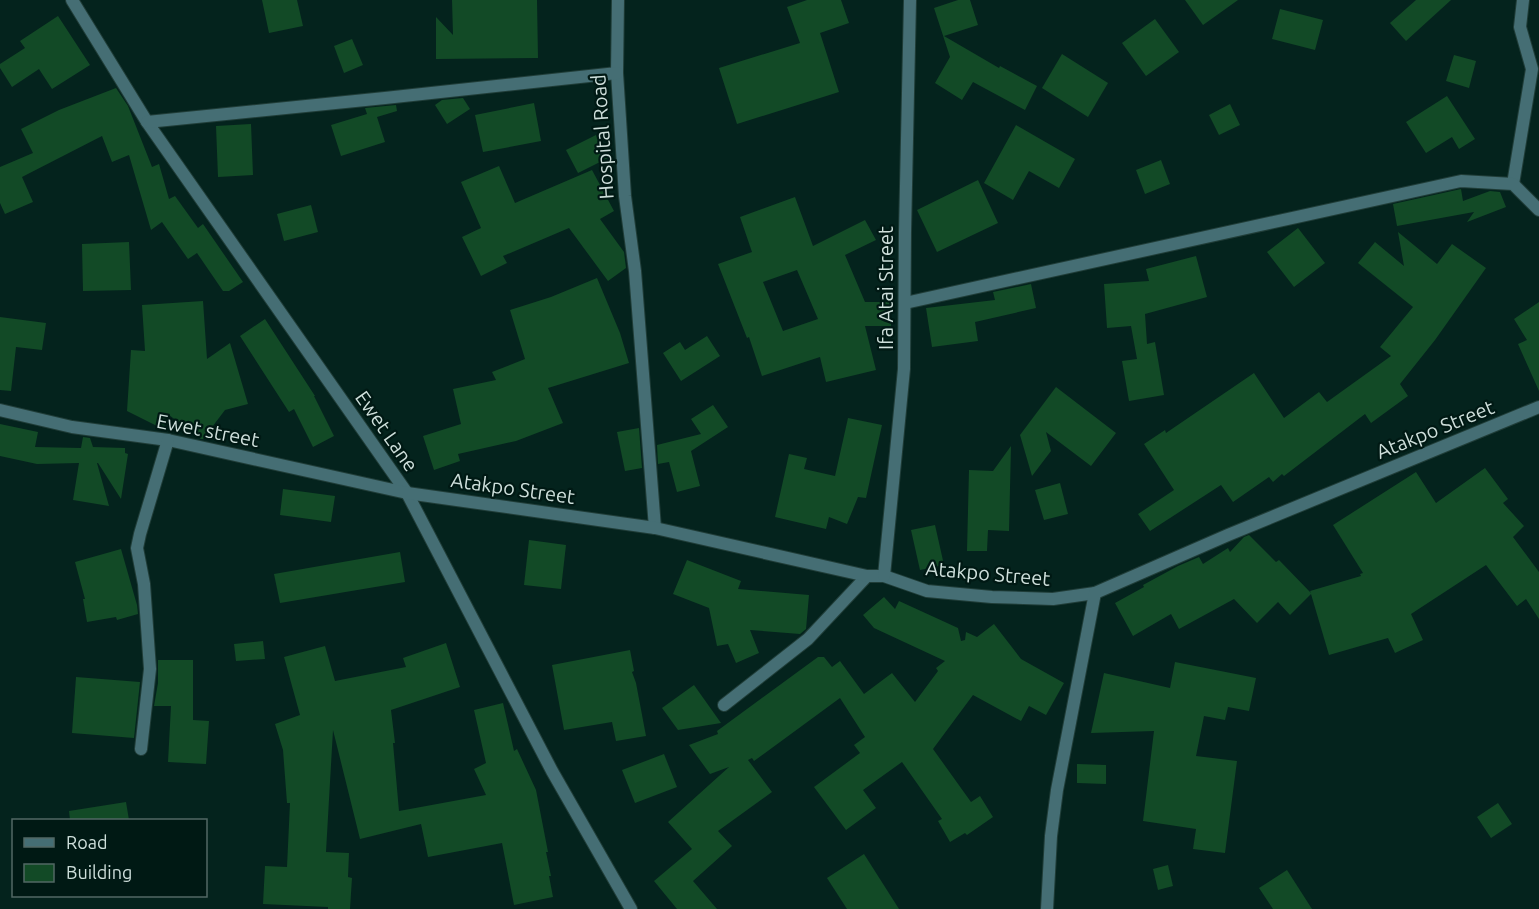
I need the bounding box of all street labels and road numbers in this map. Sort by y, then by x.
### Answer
street label: Hospital Road [586,74,618,200]
street label: Ifa Atai Street [874,226,897,350]
street label: Ewet Lane [351,386,423,476]
street label: Atakpo Street [1373,395,1497,463]
street label: Ewet street [155,409,261,451]
street label: Atakpo Street [449,468,577,508]
street label: Atakpo Street [925,556,1051,590]

